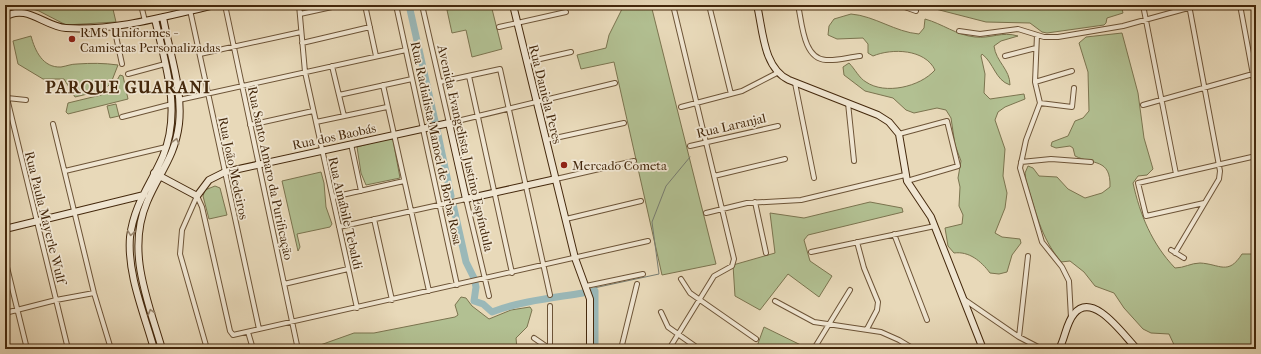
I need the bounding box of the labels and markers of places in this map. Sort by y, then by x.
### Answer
place label: RMS Uniformes - Camisetas Personalizadas [80,25,221,55]
marker: RMS Uniformes - Camisetas Personalizadas [67,34,77,44]
place label: Mercado Cometa [572,158,668,173]
marker: Mercado Cometa [559,160,569,170]

